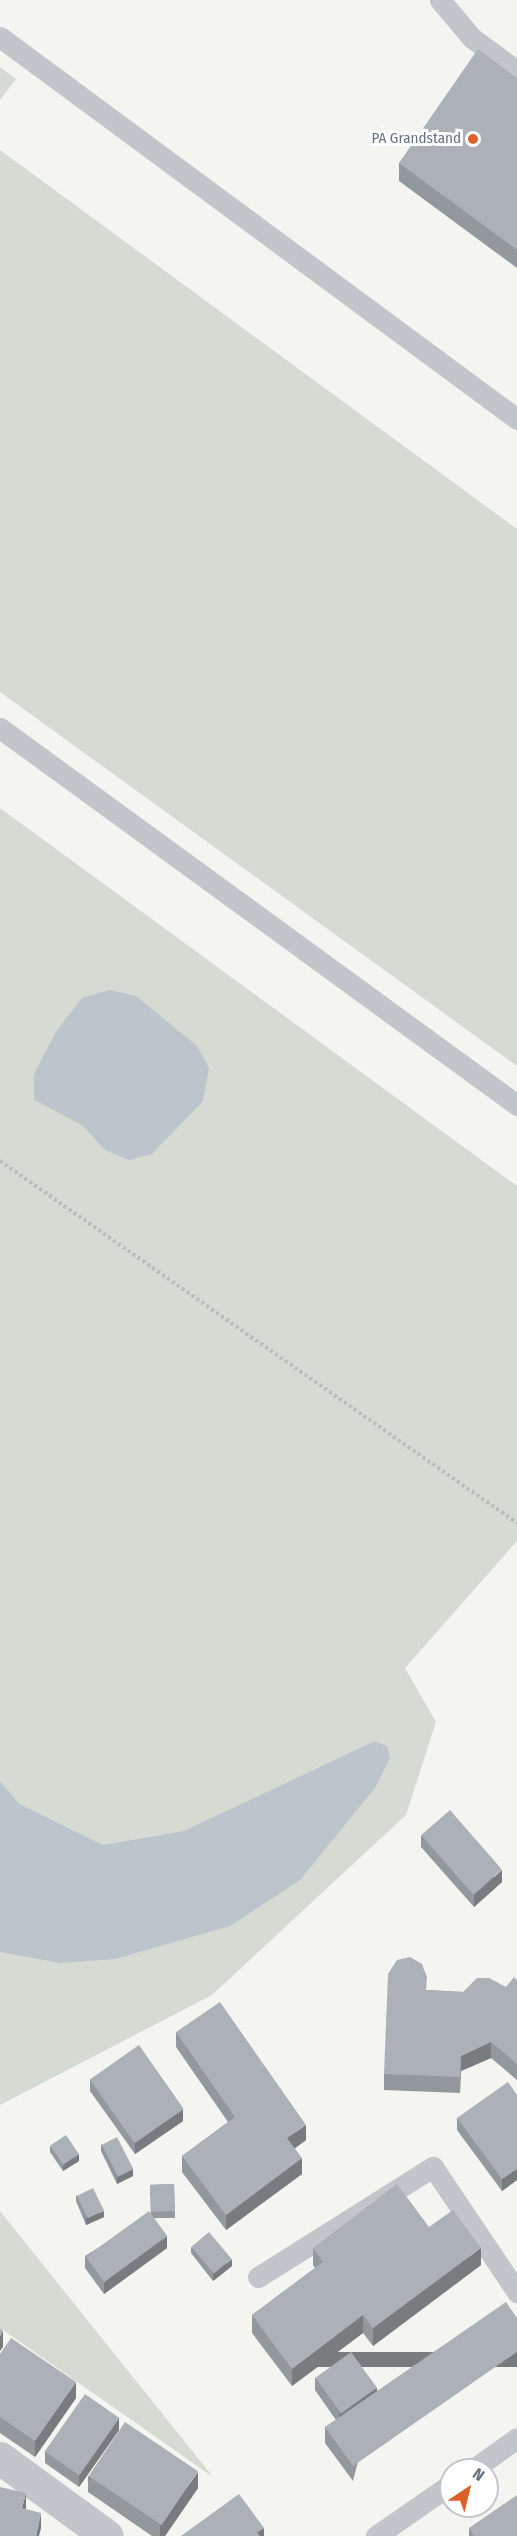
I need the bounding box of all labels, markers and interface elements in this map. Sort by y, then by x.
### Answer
place label: PA Grandstand [371,130,461,148]
marker: PA Grandstand [466,132,480,146]
north arrow [439,2458,499,2518]
text: N [469,2464,488,2485]

